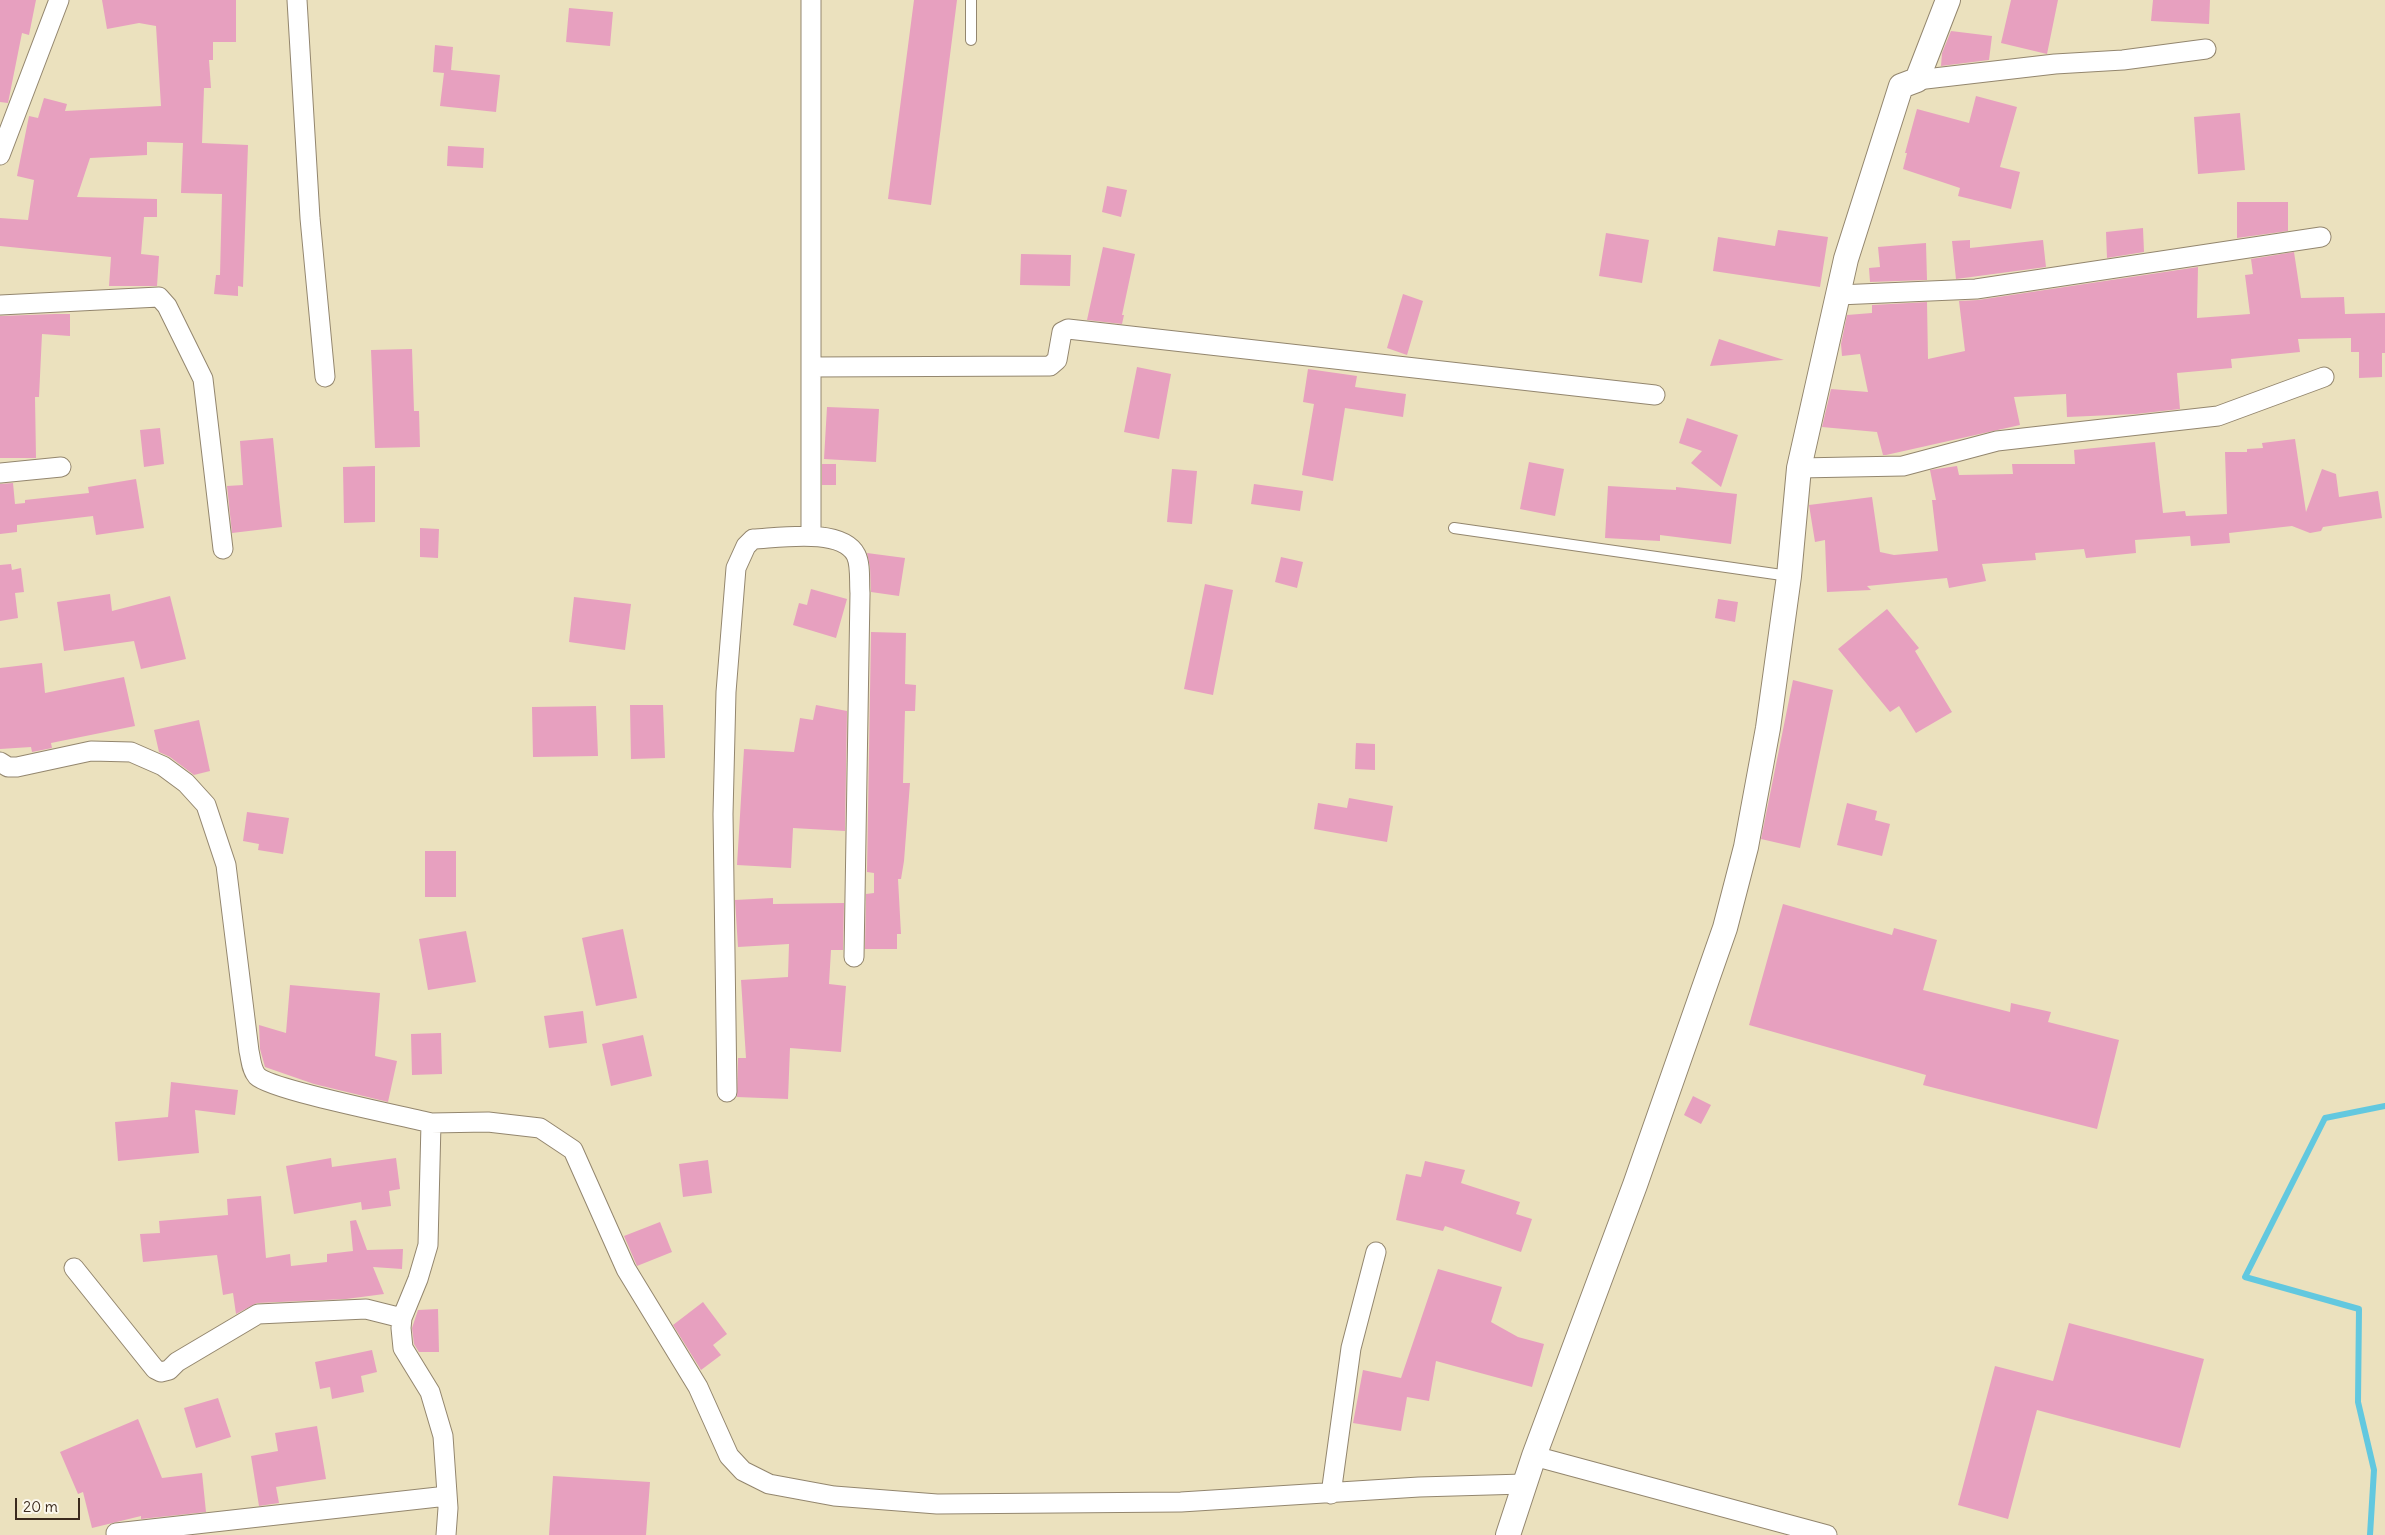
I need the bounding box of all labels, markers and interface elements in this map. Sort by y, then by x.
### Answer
scale bar [18,1488,82,1520]
text: 20 m [23,1497,58,1516]

